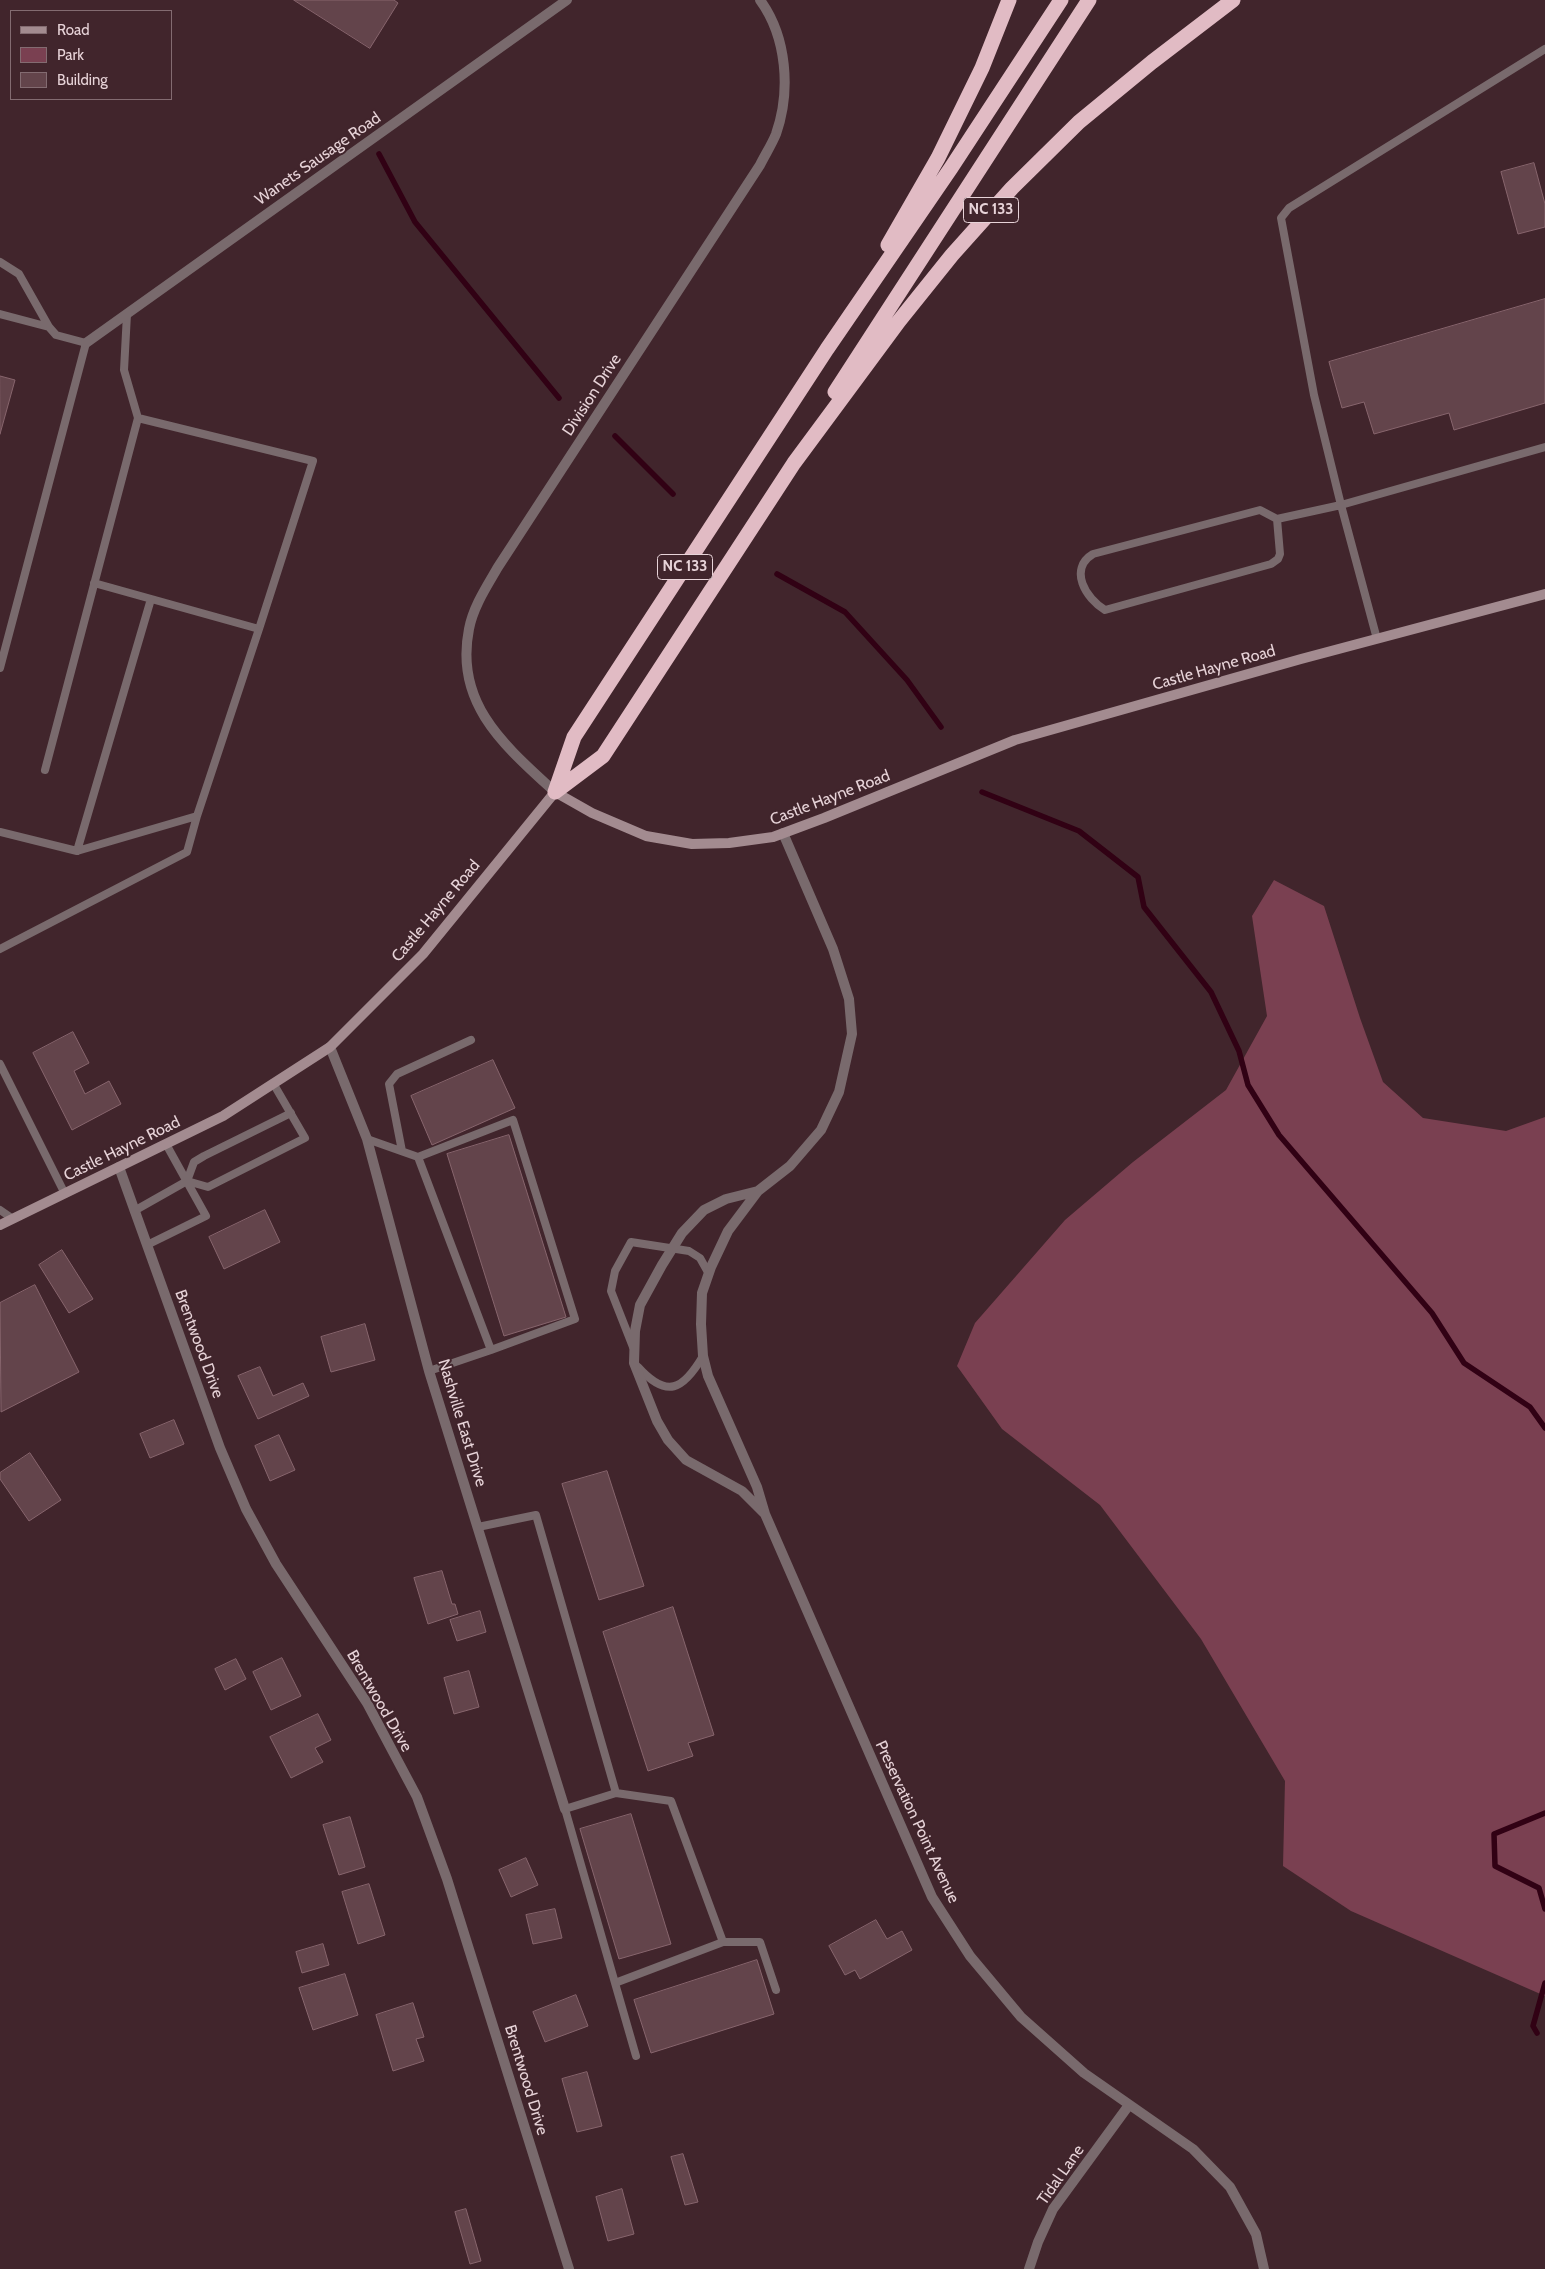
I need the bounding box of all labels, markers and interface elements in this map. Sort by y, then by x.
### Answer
legend [10,10,172,100]
text: Road [57,21,90,39]
text: Park [57,46,84,64]
text: Building [57,71,108,89]
street label: Wanets Sausage Road [251,108,385,210]
road number: NC 133 [964,198,1018,222]
street label: Division Drive [559,351,625,439]
road number: NC 133 [658,554,712,580]
street label: Castle Hayne Road [1150,641,1278,695]
street label: Castle Hayne Road [767,766,893,830]
street label: Castle Hayne Road [388,856,484,966]
street label: Castle Hayne Road [61,1113,183,1185]
street label: Brentwood Drive [170,1287,228,1401]
street label: Nashville East Drive [433,1357,491,1489]
street label: Brentwood Drive [342,1647,416,1755]
street label: Preservation Point Avenue [871,1738,963,1906]
street label: Brentwood Drive [500,2023,552,2137]
street label: Tidal Lane [1033,2141,1089,2209]

